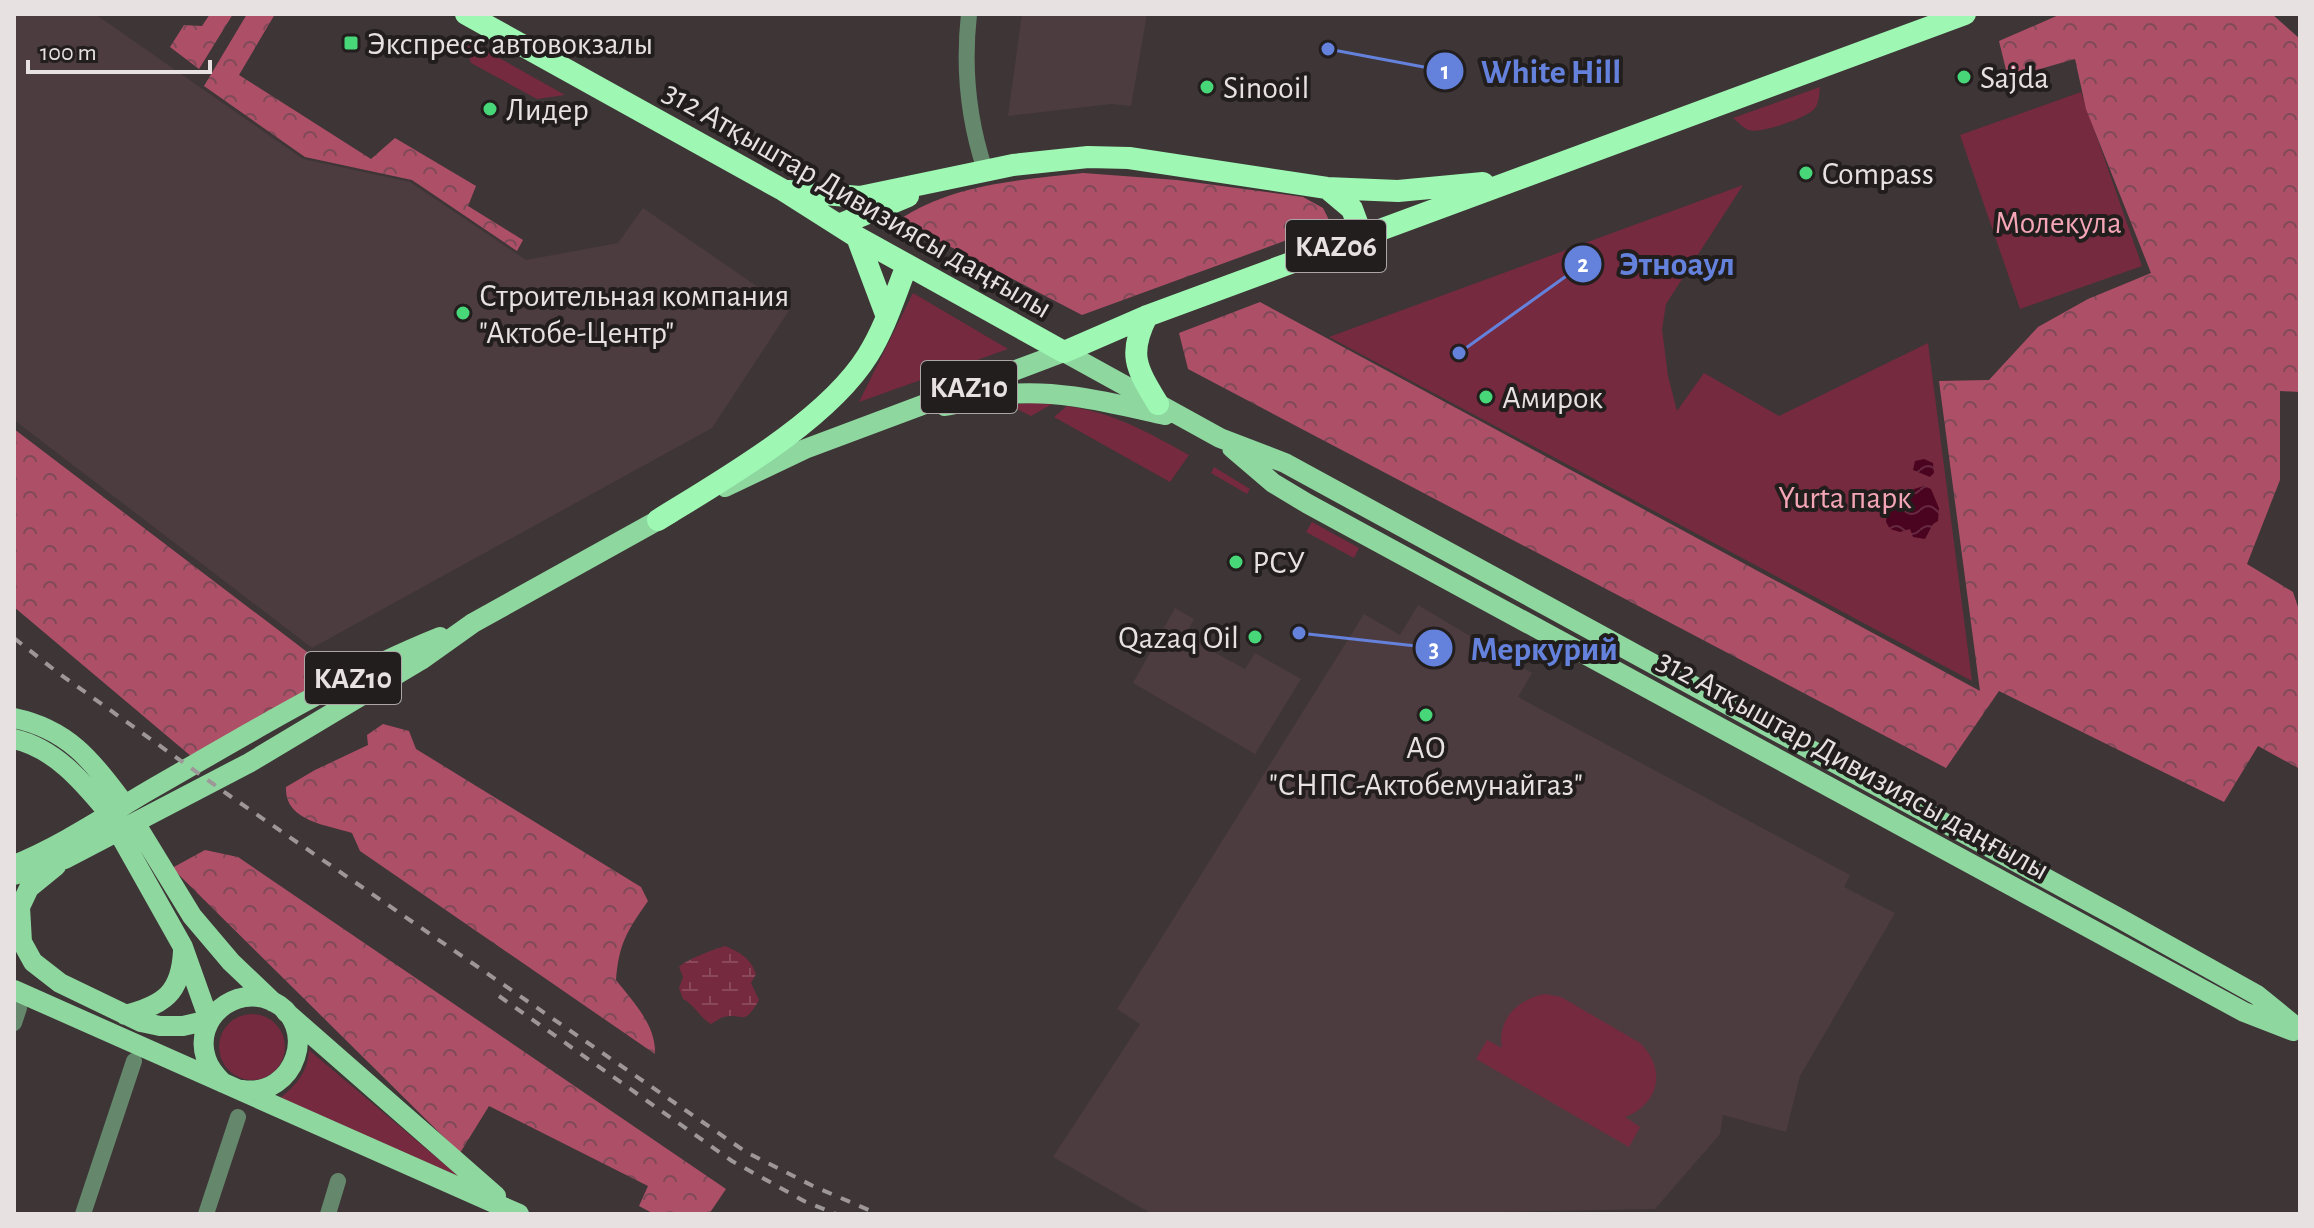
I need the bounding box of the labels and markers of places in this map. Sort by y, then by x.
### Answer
place label: Экспресс автовокзалы [367,28,653,60]
marker: Экспресс автовокзалы [342,34,360,52]
callout: White Hill [1425,42,1638,100]
place label: Sajda [1980,62,2049,94]
marker: Sajda [1955,68,1973,86]
place label: Sinooil [1223,72,1309,104]
marker: Sinooil [1198,78,1216,96]
place label: Лидер [506,94,589,126]
marker: Лидер [481,100,499,118]
place label: Compass [1822,158,1934,190]
marker: Compass [1797,164,1815,182]
callout: Этноаул [1563,235,1751,293]
place label: Строительная компания "Актобе-Центр" [479,280,789,349]
marker: Строительная компания "Актобе-Центр" [454,304,472,322]
place label: Амирок [1502,382,1603,414]
marker: Амирок [1477,388,1495,406]
place label: РСУ [1252,547,1305,579]
marker: РСУ [1227,553,1245,571]
callout: Меркурий [1414,619,1634,677]
place label: Qazaq Oil [1118,622,1239,654]
marker: Qazaq Oil [1246,628,1264,646]
marker: АО "СНПС-Актобемунайгаз" [1417,706,1435,724]
place label: АО "СНПС-Актобемунайгаз" [1269,732,1583,801]

